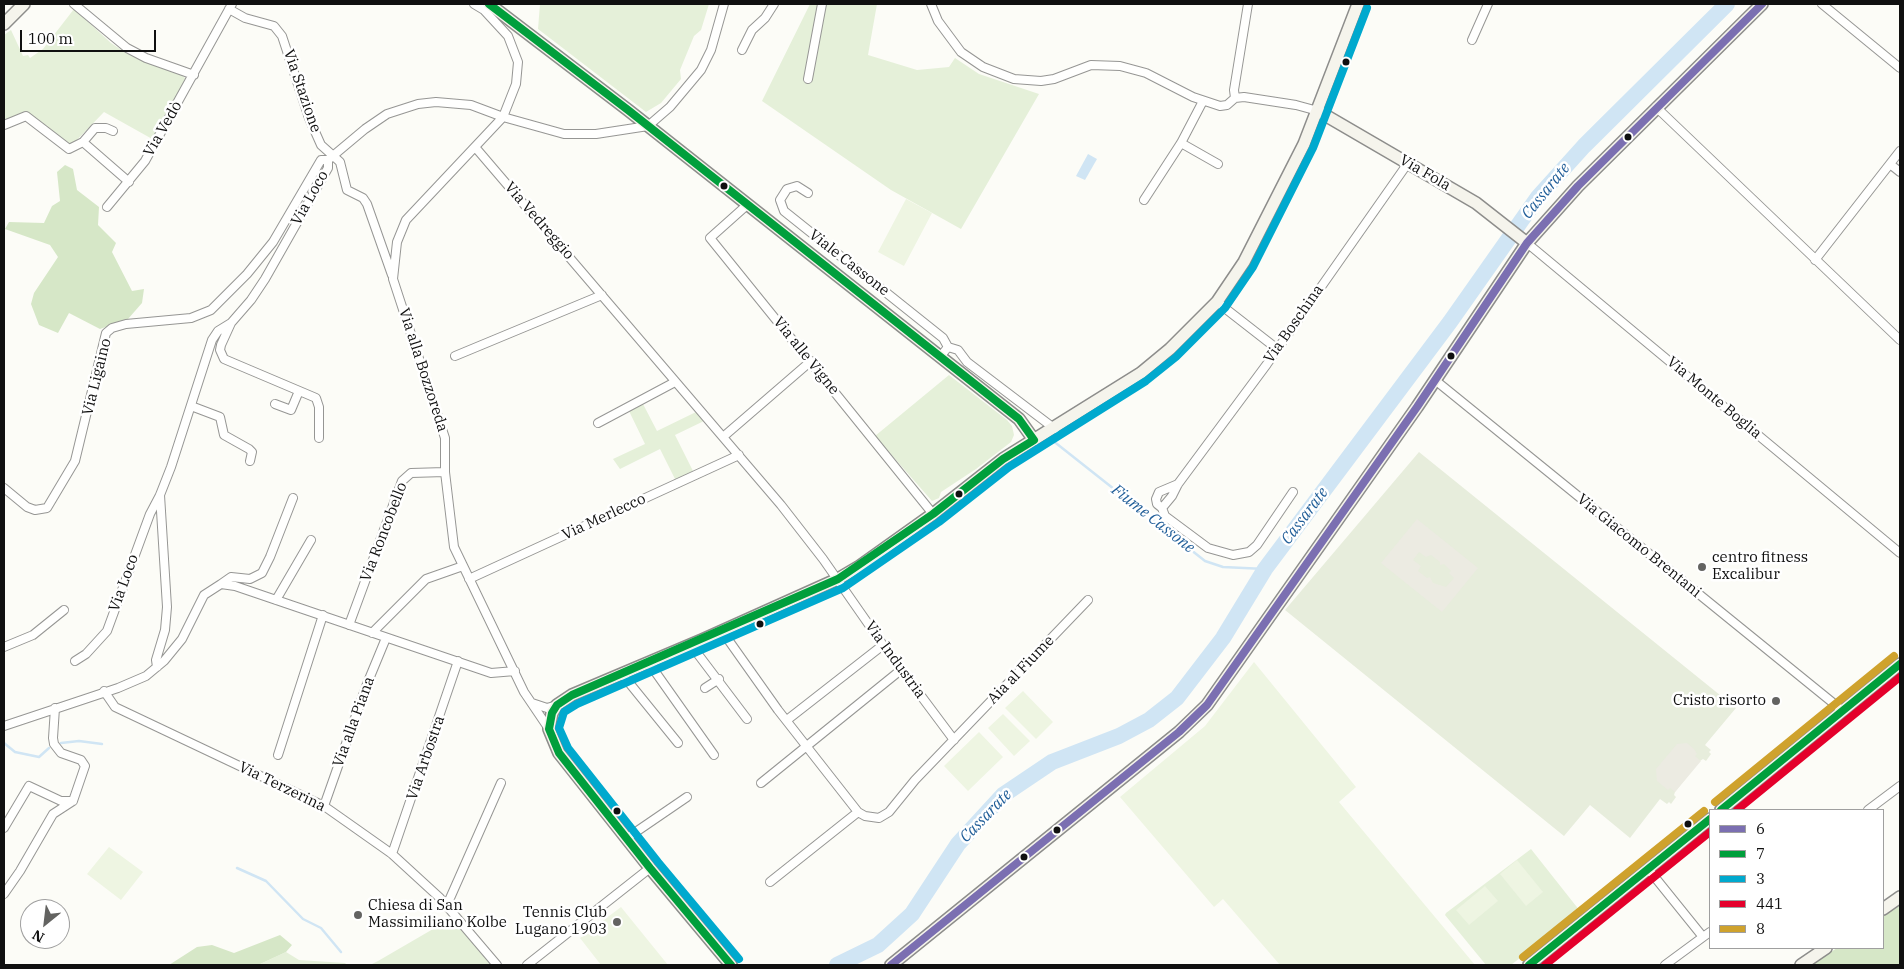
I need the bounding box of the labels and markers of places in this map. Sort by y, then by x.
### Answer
unlabelled marker [1341,57,1351,67]
unlabelled marker [1623,132,1633,142]
unlabelled marker [719,181,729,191]
unlabelled marker [1446,351,1456,361]
unlabelled marker [954,489,964,499]
place label: centro fitness Excalibur [1712,549,1808,584]
marker: centro fitness Excalibur [1696,561,1708,573]
unlabelled marker [755,619,765,629]
place label: Cristo risorto [1673,692,1766,710]
marker: Cristo risorto [1770,695,1782,707]
unlabelled marker [612,806,622,816]
unlabelled marker [1683,819,1693,829]
unlabelled marker [1052,825,1062,835]
unlabelled marker [1019,852,1029,862]
place label: Chiesa di San Massimiliano Kolbe [368,897,507,932]
place label: Tennis Club Lugano 1903 [515,904,607,939]
marker: Chiesa di San Massimiliano Kolbe [352,909,364,921]
marker: Tennis Club Lugano 1903 [611,916,623,928]

